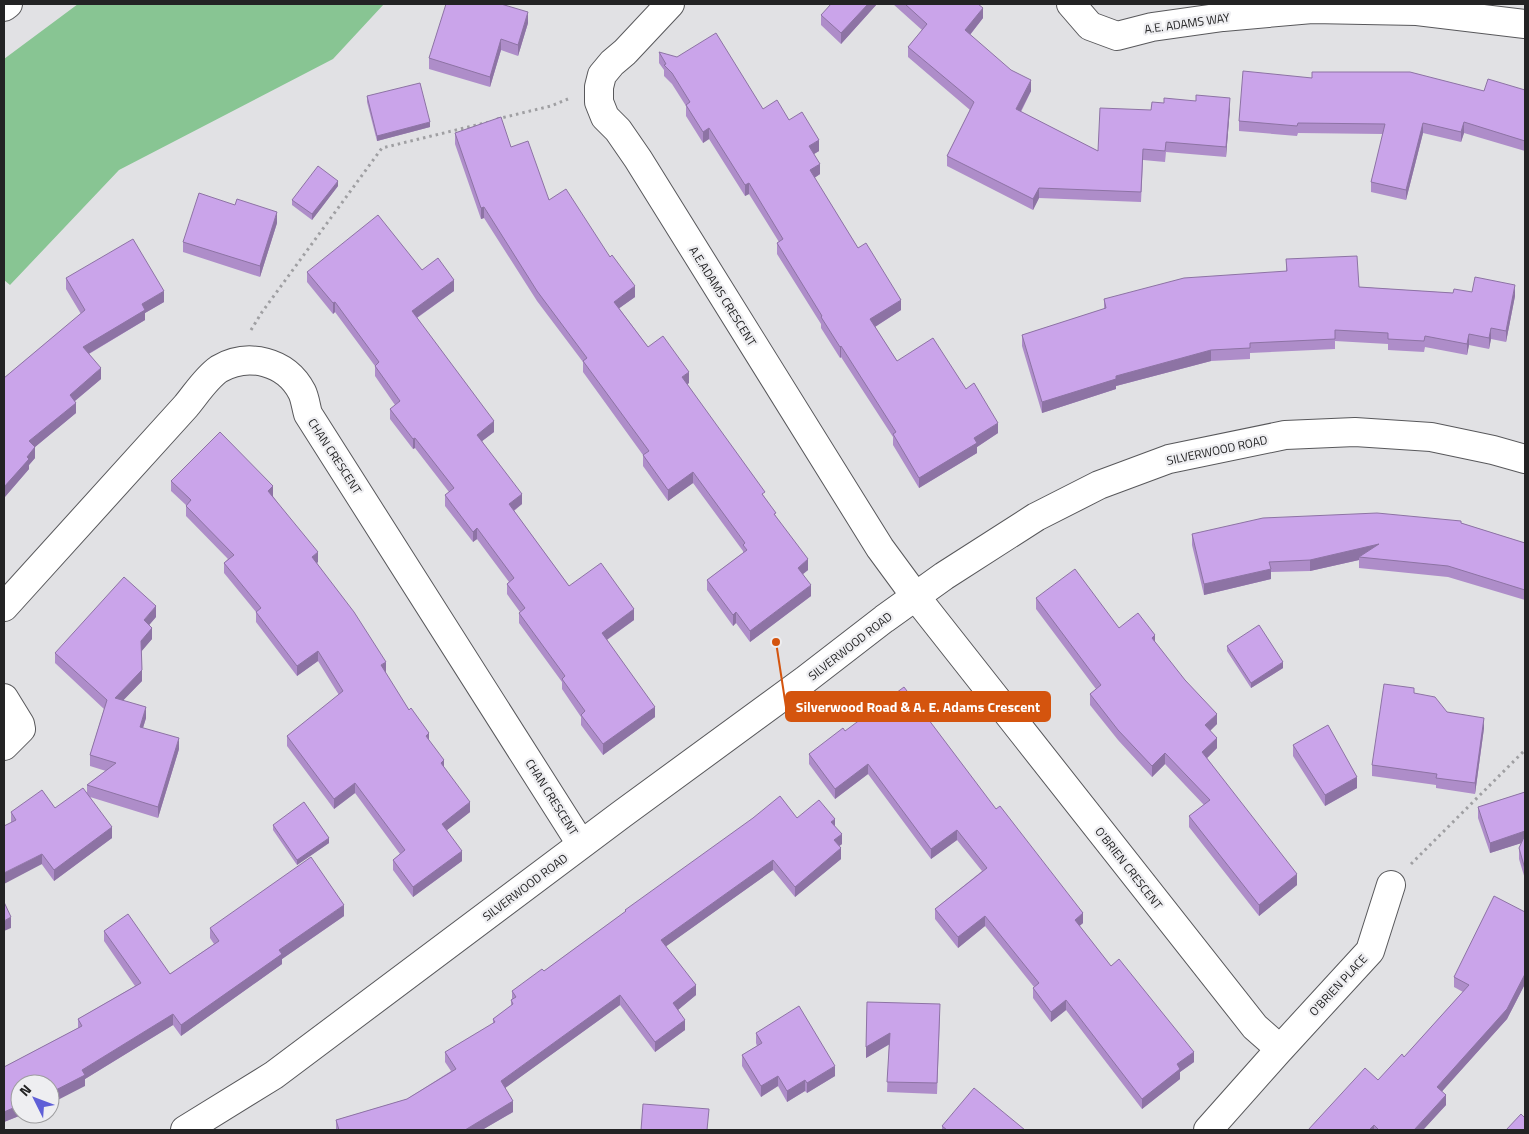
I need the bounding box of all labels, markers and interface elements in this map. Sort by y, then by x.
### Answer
street label: A.E. ADAMS WAY [1143,8,1231,38]
street label: A.E.ADAMS CRESCENT [685,242,762,350]
street label: CHAN CRESCENT [303,414,367,498]
street label: SILVERWOOD ROAD [1165,430,1269,470]
street label: SILVERWOOD ROAD [804,607,896,685]
callout: Silverwood Road & A. E. Adams Crescent [786,692,1050,721]
text: Silverwood Road & A. E. Adams Crescent [796,696,1040,717]
street label: CHAN CRESCENT [521,755,584,840]
street label: O'BRIEN CRESCENT [1091,823,1168,914]
street label: SILVERWOOD ROAD [478,848,572,925]
street label: O'BRIEN PLACE [1304,950,1372,1020]
north arrow [10,1074,60,1124]
text: N [14,1079,36,1101]

